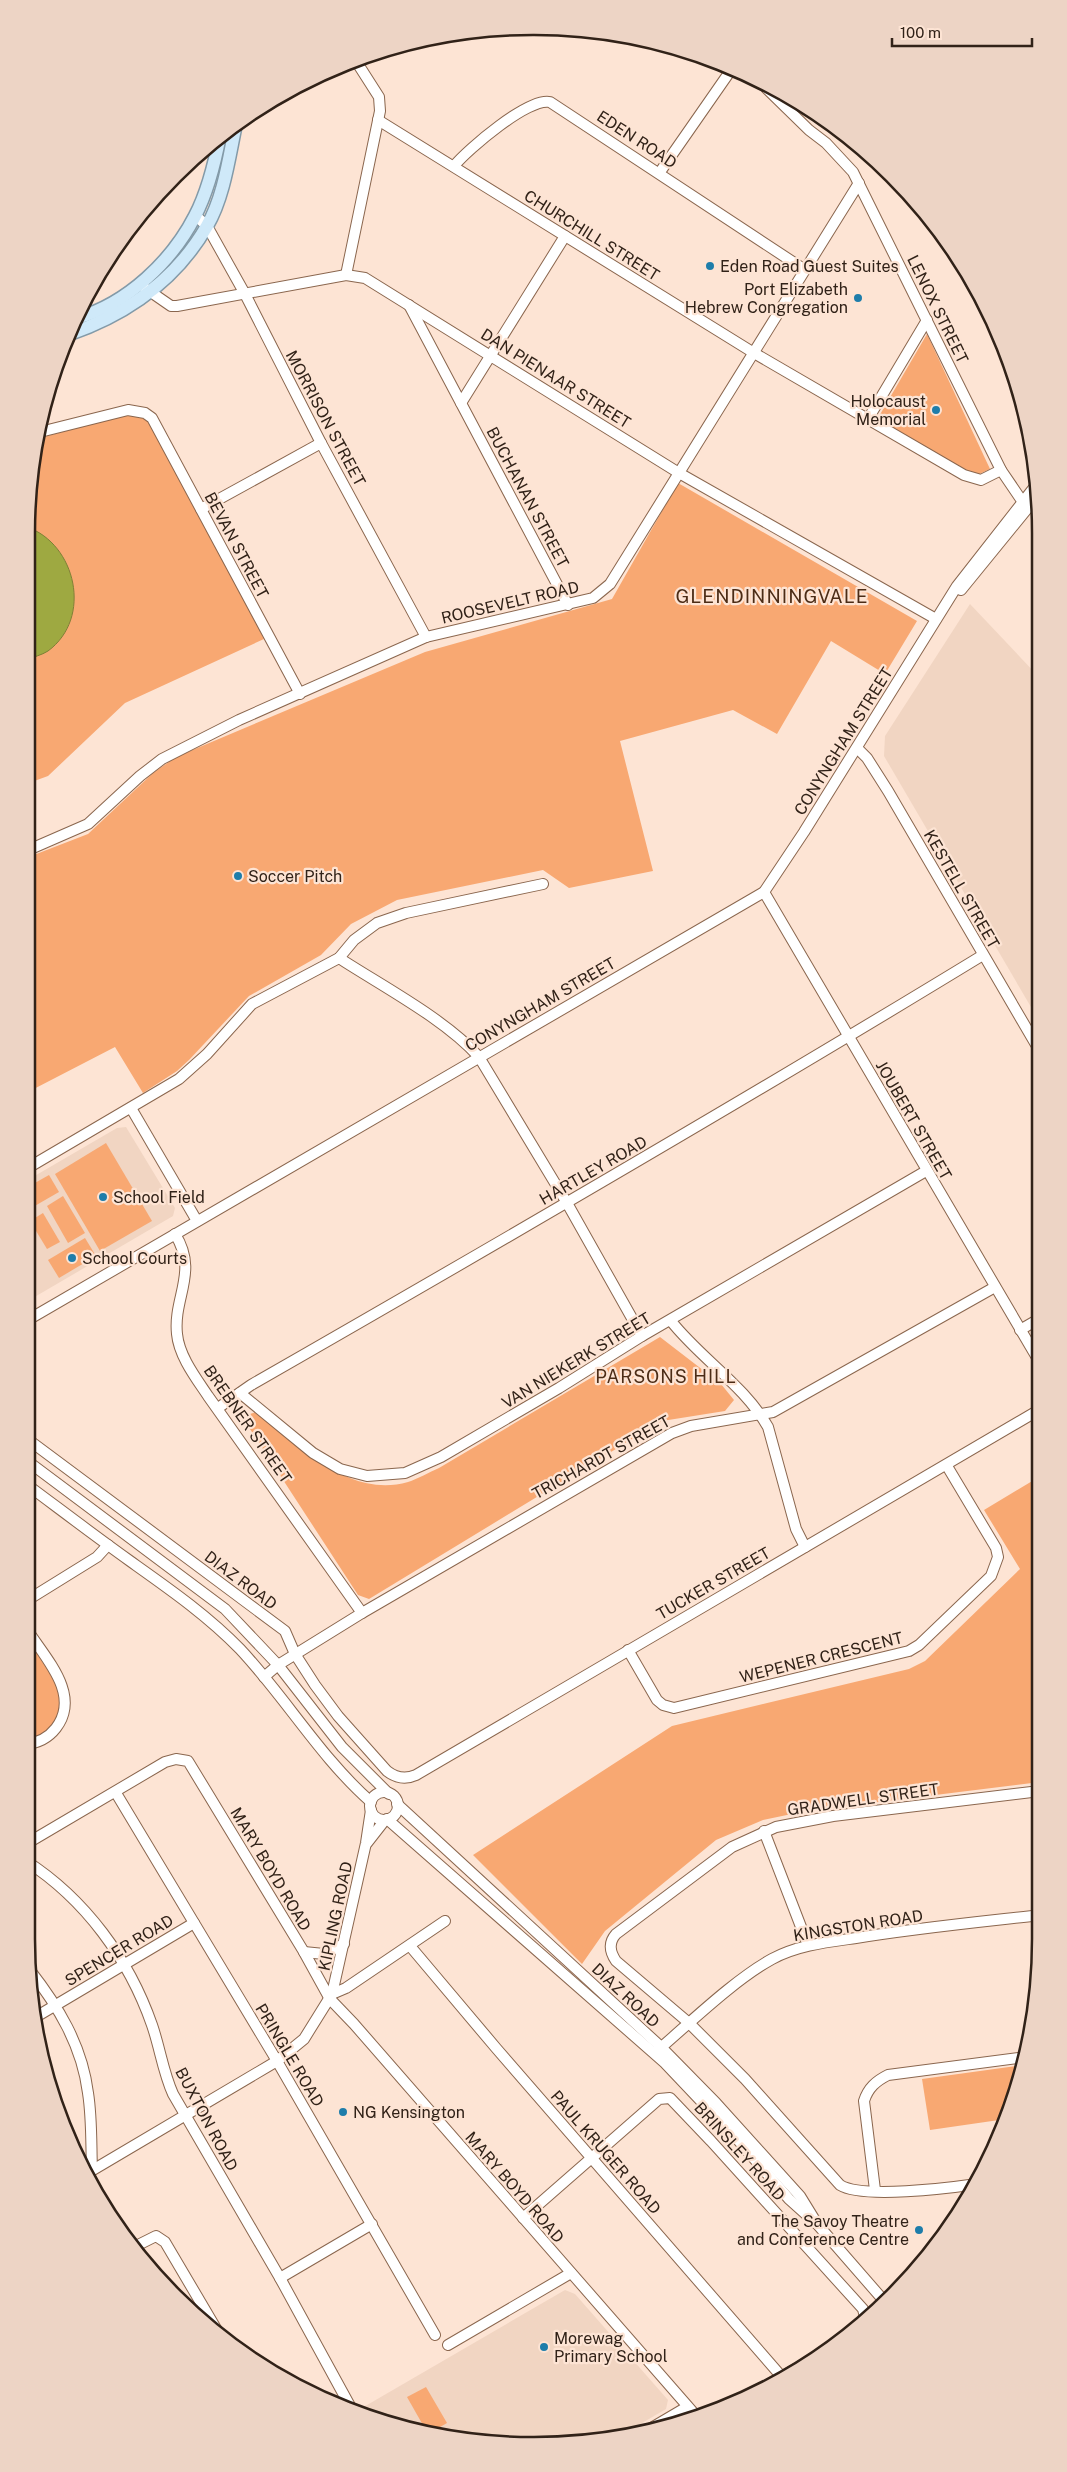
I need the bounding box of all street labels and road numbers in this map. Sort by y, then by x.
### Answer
street label: EDEN ROAD [593,107,680,172]
street label: CHURCHILL STREET [521,186,663,285]
street label: LENOX STREET [903,252,972,367]
street label: DAN PIENAAR STREET [477,325,634,433]
street label: MORRISON STREET [282,347,370,490]
street label: BUCHANAN STREET [482,424,573,571]
street label: BEVAN STREET [201,489,273,602]
street label: ROOSEVELT ROAD [439,577,581,628]
street label: CONYNGHAM STREET [790,664,897,819]
street label: KESTELL STREET [920,827,1003,952]
street label: CONYNGHAM STREET [462,953,619,1055]
street label: JOUBERT STREET [872,1057,956,1184]
street label: HARTLEY ROAD [536,1132,650,1209]
street label: VAN NIEKERK STREET [499,1308,654,1412]
street label: BREBNER STREET [200,1362,296,1487]
street label: TRICHARDT STREET [529,1411,674,1503]
street label: TUCKER STREET [653,1543,774,1624]
street label: DIAZ ROAD [201,1547,281,1614]
street label: WEPENER CRESCENT [738,1628,905,1687]
street label: GRADWELL STREET [786,1779,941,1820]
street label: MARY BOYD ROAD [226,1804,315,1934]
street label: KIPLING ROAD [315,1860,356,1973]
street label: KINGSTON ROAD [792,1906,924,1945]
street label: SPENCER ROAD [62,1911,177,1990]
street label: DIAZ ROAD [588,1959,663,2031]
street label: PRINGLE ROAD [251,2000,328,2110]
street label: BUXTON ROAD [171,2064,242,2174]
street label: PAUL KRUGER ROAD [547,2087,665,2218]
street label: BRINSLEY ROAD [690,2098,789,2205]
street label: MARY BOYD ROAD [461,2128,568,2247]

